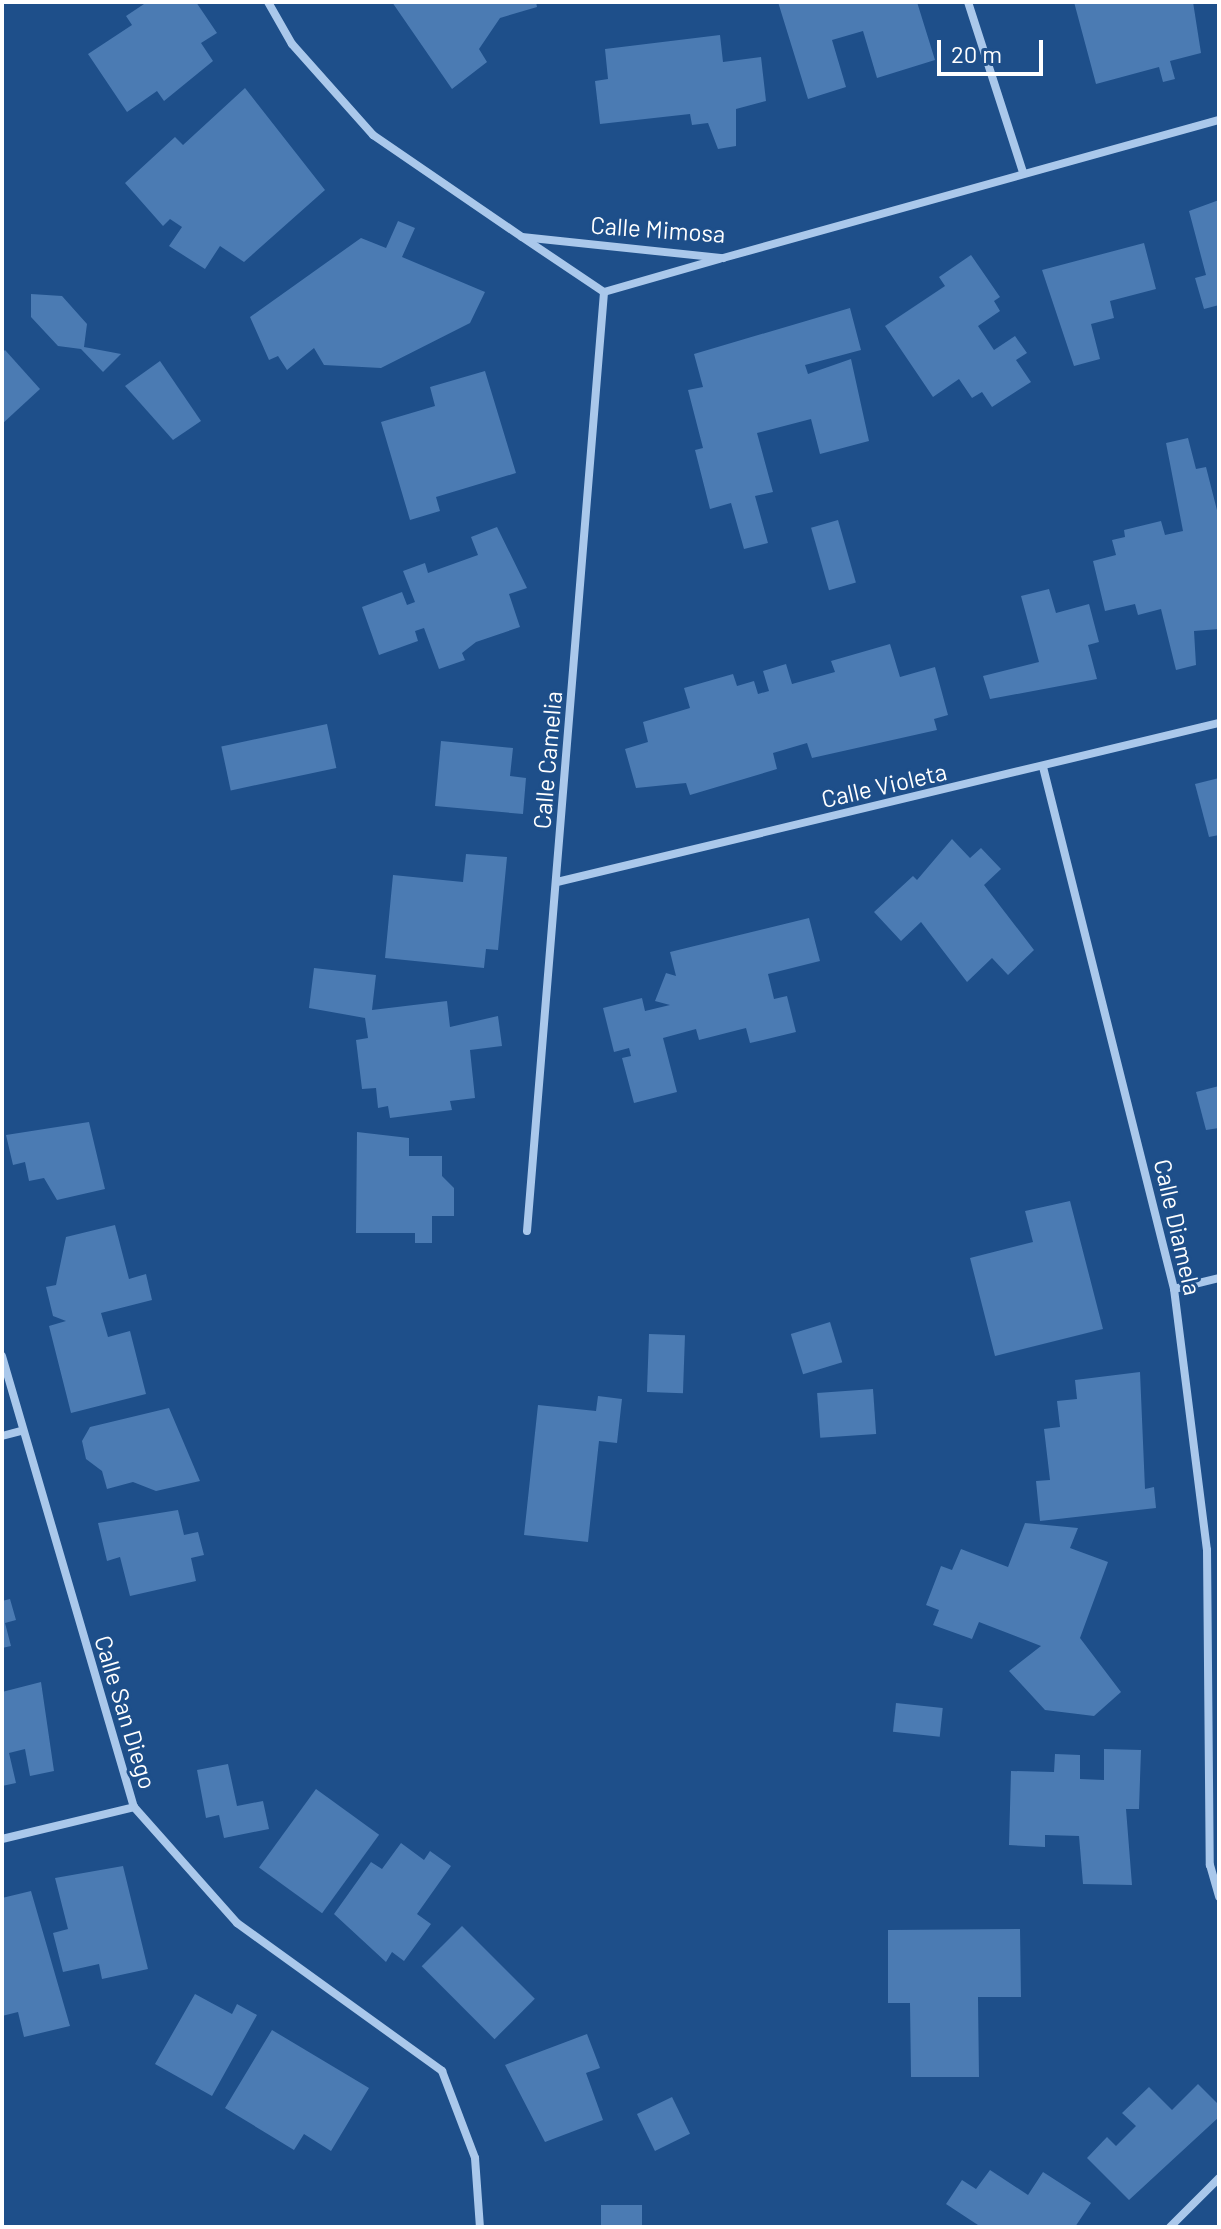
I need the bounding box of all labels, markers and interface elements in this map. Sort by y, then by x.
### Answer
scale bar [941,24,1047,74]
text: 20 m [951,39,1002,68]
street label: Calle Mimosa [590,210,726,248]
street label: Calle Camelia [527,690,567,830]
street label: Calle Violeta [819,757,949,813]
street label: Calle Diamela [1148,1156,1208,1298]
street label: Calle San Diego [89,1632,163,1792]

